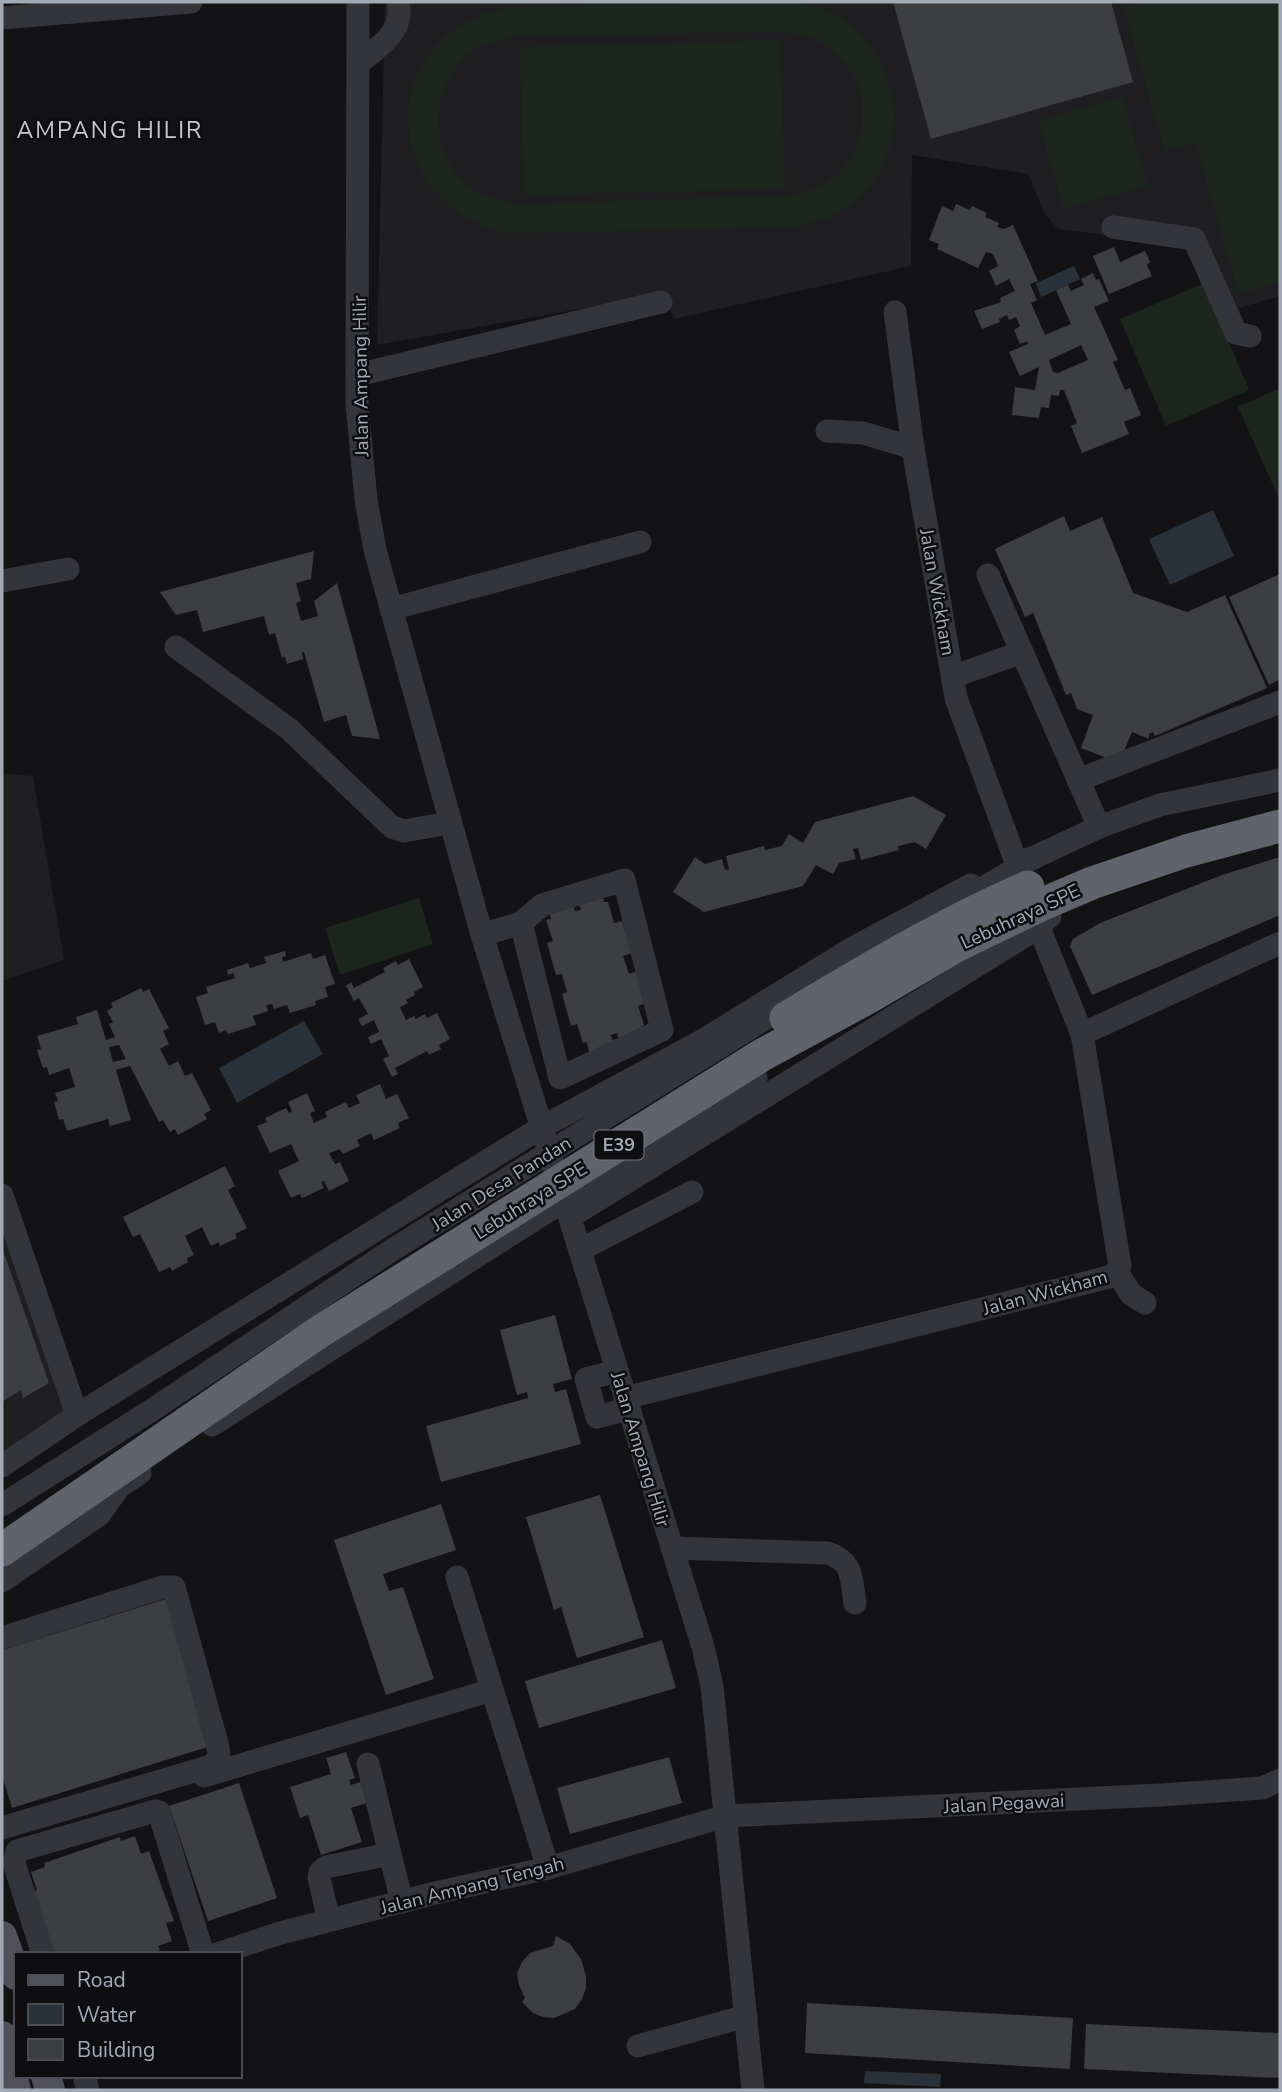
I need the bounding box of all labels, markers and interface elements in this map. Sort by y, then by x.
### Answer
district label: AMPANG HILIR [17,115,203,146]
street label: Jalan Ampang Hilir [347,295,375,458]
street label: Jalan Wickham [913,526,961,658]
street label: Lebuhraya SPE [957,878,1084,956]
street label: Jalan Desa Pandan [426,1130,576,1238]
road number: E39 [594,1130,644,1160]
street label: Lebuhraya SPE [469,1156,592,1246]
street label: Jalan Wickham [979,1264,1111,1322]
street label: Jalan Ampang Hilir [604,1367,676,1530]
street label: Jalan Pegawai [942,1788,1065,1820]
street label: Jalan Ampang Tengah [377,1851,567,1922]
legend [14,1952,242,2078]
text: Road [77,1966,126,1994]
text: Water [77,2001,136,2029]
text: Building [77,2036,155,2064]

